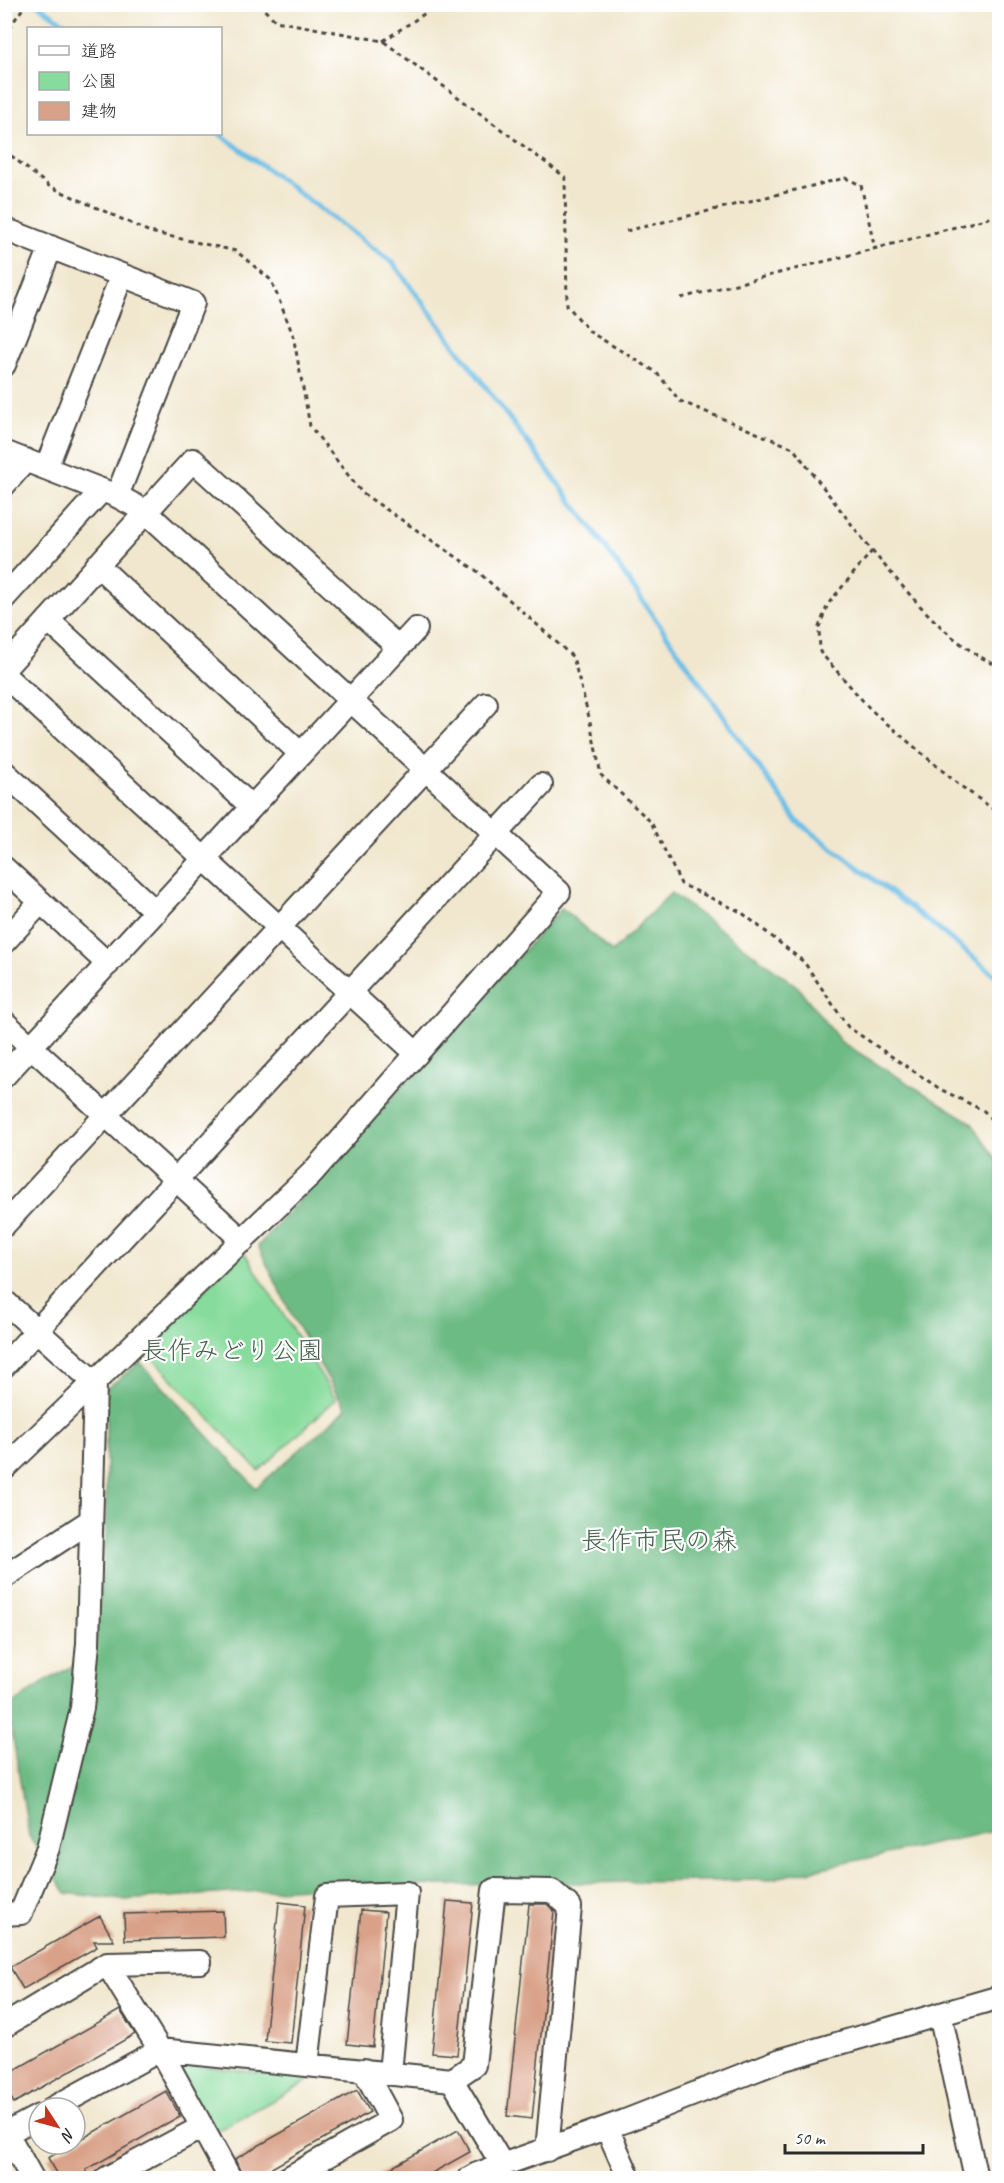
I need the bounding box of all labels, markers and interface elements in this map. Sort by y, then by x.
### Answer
legend [27,27,222,135]
text: 道路 [81,40,117,62]
text: 公園 [81,70,117,92]
text: 建物 [81,100,117,122]
park label: 長作みどり公園 [141,1334,323,1367]
park label: 長作市民の森 [581,1524,737,1557]
north arrow [27,2096,87,2156]
scale bar [785,2117,923,2155]
text: N [56,2124,79,2147]
text: 50 m [794,2127,827,2149]

